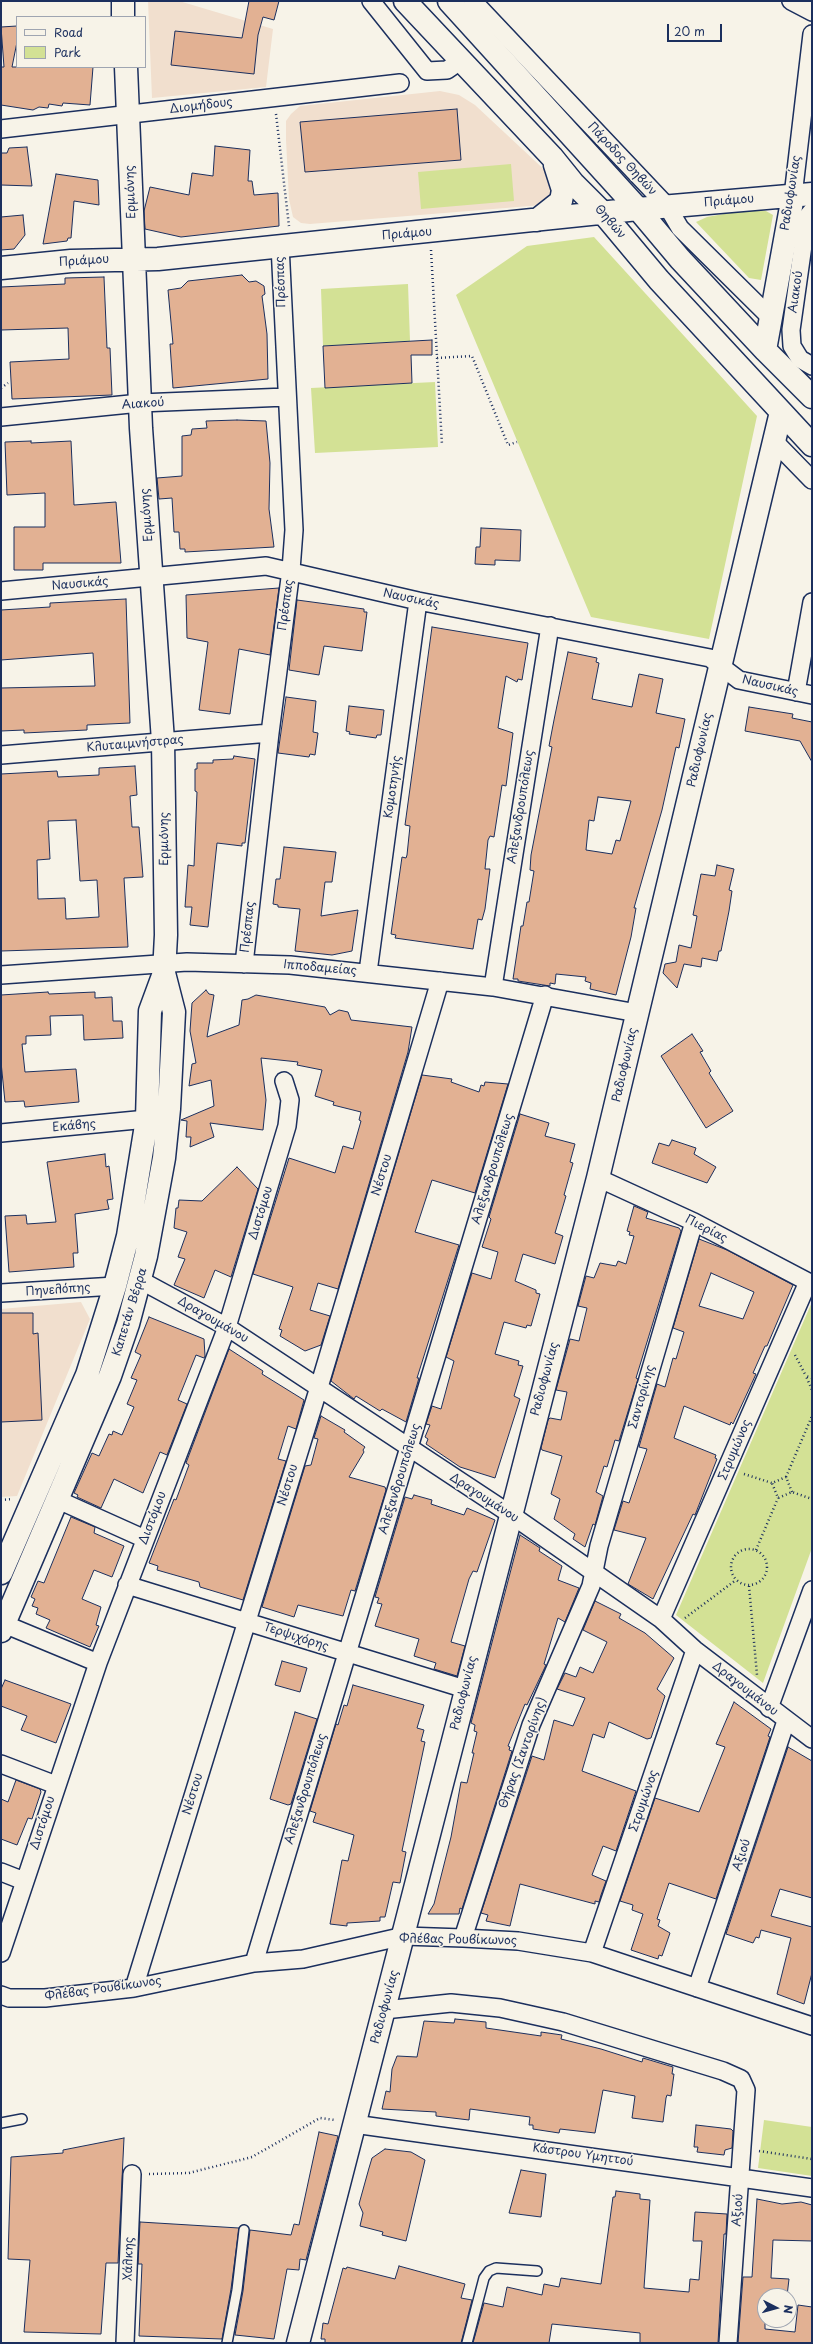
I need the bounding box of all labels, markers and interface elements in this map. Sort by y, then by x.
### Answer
legend [16,16,146,68]
scale bar [669,16,724,42]
text: 20 m [674,22,705,40]
text: Road [54,23,83,41]
text: Park [54,43,81,61]
street label: Διομήδους [169,95,233,117]
street label: Πάροδος Θηβών [584,119,660,199]
street label: Ραδιοφωνίας [778,154,804,232]
street label: Ερμιόνης [123,165,139,219]
street label: Πριάμου [703,192,755,210]
street label: Θηβών [591,202,629,242]
street label: Πριάμου [381,225,433,243]
street label: Πριάμου [58,252,110,270]
street label: Πρέσπας [273,256,289,308]
street label: Αιακού [786,270,806,314]
street label: Αιακού [121,395,165,413]
street label: Ερμιόνης [138,488,156,542]
street label: Ναυσικάς [51,574,109,594]
street label: Πρέσπας [275,579,297,631]
street label: Ναυσικάς [382,586,440,612]
street label: Ναυσικάς [741,673,799,699]
street label: Ραδιοφωνίας [684,711,716,789]
street label: Κλυταιμνήστρας [86,733,184,755]
street label: Αλεξανδρουπόλεως [505,749,537,865]
street label: Κομοτηνής [381,755,405,819]
street label: Ερμιόνης [158,812,172,866]
street label: Πρέσπας [238,901,258,953]
street label: Ιπποδαμείας [283,958,357,978]
street label: Ραδιοφωνίας [609,1026,641,1104]
street label: Αλεξανδρουπόλεως [469,1112,517,1226]
street label: Εκάβης [52,1117,96,1135]
street label: Νέστου [369,1152,395,1198]
street label: Διστόμου [246,1184,276,1242]
street label: Πιερίας [682,1212,730,1246]
street label: Καπετάν Βέρρα [110,1266,150,1358]
street label: Πηνελόπης [25,1281,91,1299]
street label: Δραγουμάνου [175,1294,251,1346]
street label: Ραδιοφωνίας [528,1340,562,1418]
street label: Σαντορίνης [626,1363,658,1431]
street label: Στρυμώνος [716,1417,754,1483]
street label: Αλεξανδρουπόλεως [376,1422,424,1536]
street label: Νέστου [275,1462,301,1508]
street label: Δραγουμάνου [447,1470,521,1526]
street label: Διστόμου [136,1489,170,1547]
street label: Τερψιχόρης [262,1620,330,1654]
street label: Ραδιοφωνίας [448,1654,480,1732]
street label: Δραγουμάνου [709,1659,781,1719]
street label: Θήρας (Σαντορίνης) [496,1695,550,1811]
street label: Αλεξανδρουπόλεως [282,1732,330,1846]
street label: Στρυμώνος [627,1768,661,1834]
street label: Νέστου [180,1771,206,1817]
street label: Διστόμου [28,1794,58,1852]
street label: Αξιού [730,1837,754,1873]
street label: Φλέβας Ρουβίκωνος [399,1932,517,1948]
street label: Ραδιοφωνίας [368,1968,402,2046]
street label: Φλέβας Ρουβίκωνος [44,1974,162,2004]
street label: Κάστρου Υμηττού [532,2141,634,2169]
street label: Αξιού [730,2193,746,2227]
street label: Χάλκης [121,2237,137,2281]
north arrow [757,2288,797,2328]
text: N [780,2304,797,2314]

